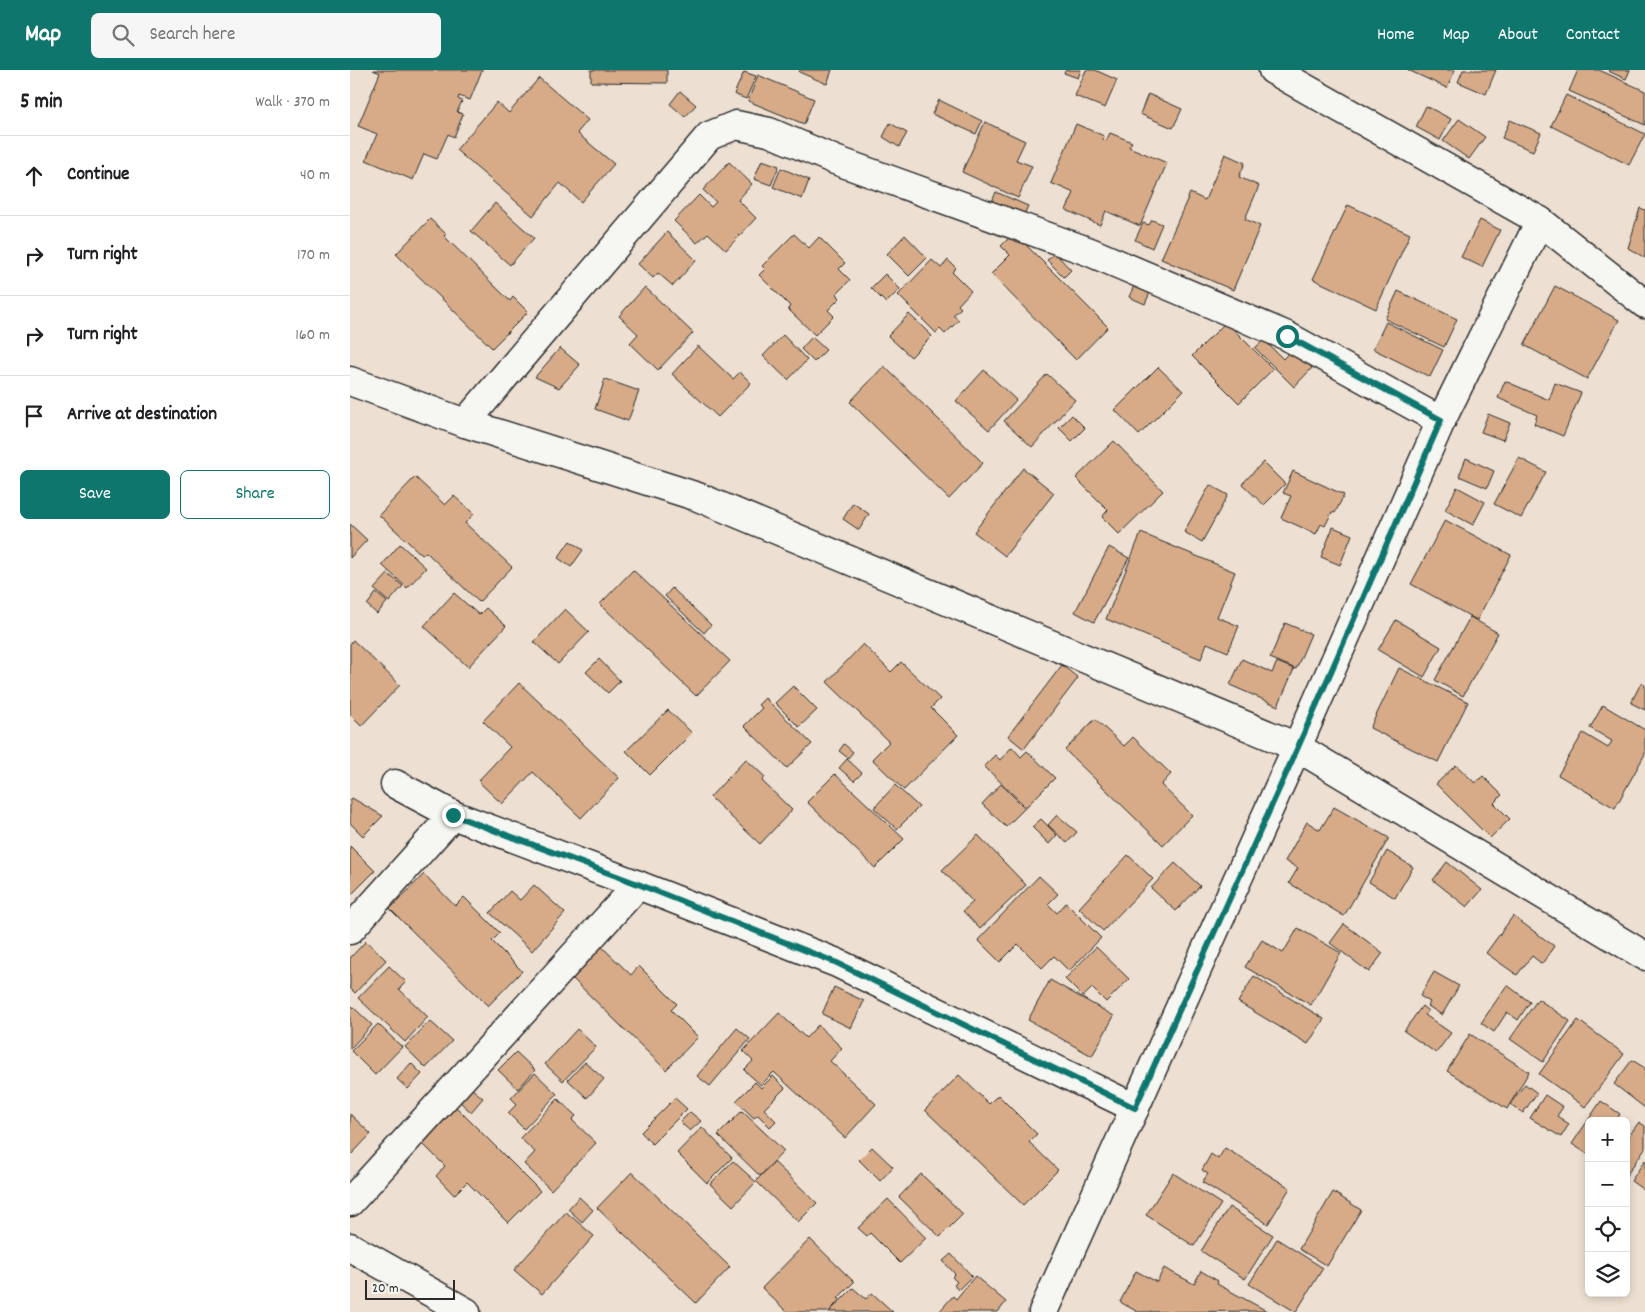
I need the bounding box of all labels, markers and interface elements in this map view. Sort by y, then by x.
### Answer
search box [91,13,441,58]
text: Map [25,18,61,52]
icon: search [109,21,137,49]
text: Search here [149,22,235,49]
text: Home [1377,23,1414,48]
text: Map [1442,23,1470,48]
text: About [1498,23,1538,48]
text: Contact [1566,23,1620,48]
text: 5 min [20,88,63,118]
text: Walk · 370 m [255,91,330,114]
icon: ahead [20,162,48,190]
text: Continue [67,162,129,189]
text: 40 m [300,164,330,187]
icon: right [20,242,48,270]
text: Turn right [67,242,138,269]
text: 170 m [297,244,330,267]
icon: right [20,322,48,350]
text: Turn right [67,322,138,349]
text: 160 m [295,324,330,347]
route start [1276,325,1299,348]
icon: arrive [20,402,48,430]
text: Arrive at destination [67,402,217,429]
button: Save [20,470,170,519]
button: Share [180,470,330,519]
route end [442,804,465,827]
map controls [1585,1117,1630,1297]
button: + [1585,1117,1630,1162]
button: − [1585,1162,1630,1207]
button: locate [1585,1207,1630,1252]
button: layers [1585,1252,1630,1297]
scale bar [365,1277,455,1300]
text: 20 m [372,1279,399,1299]

